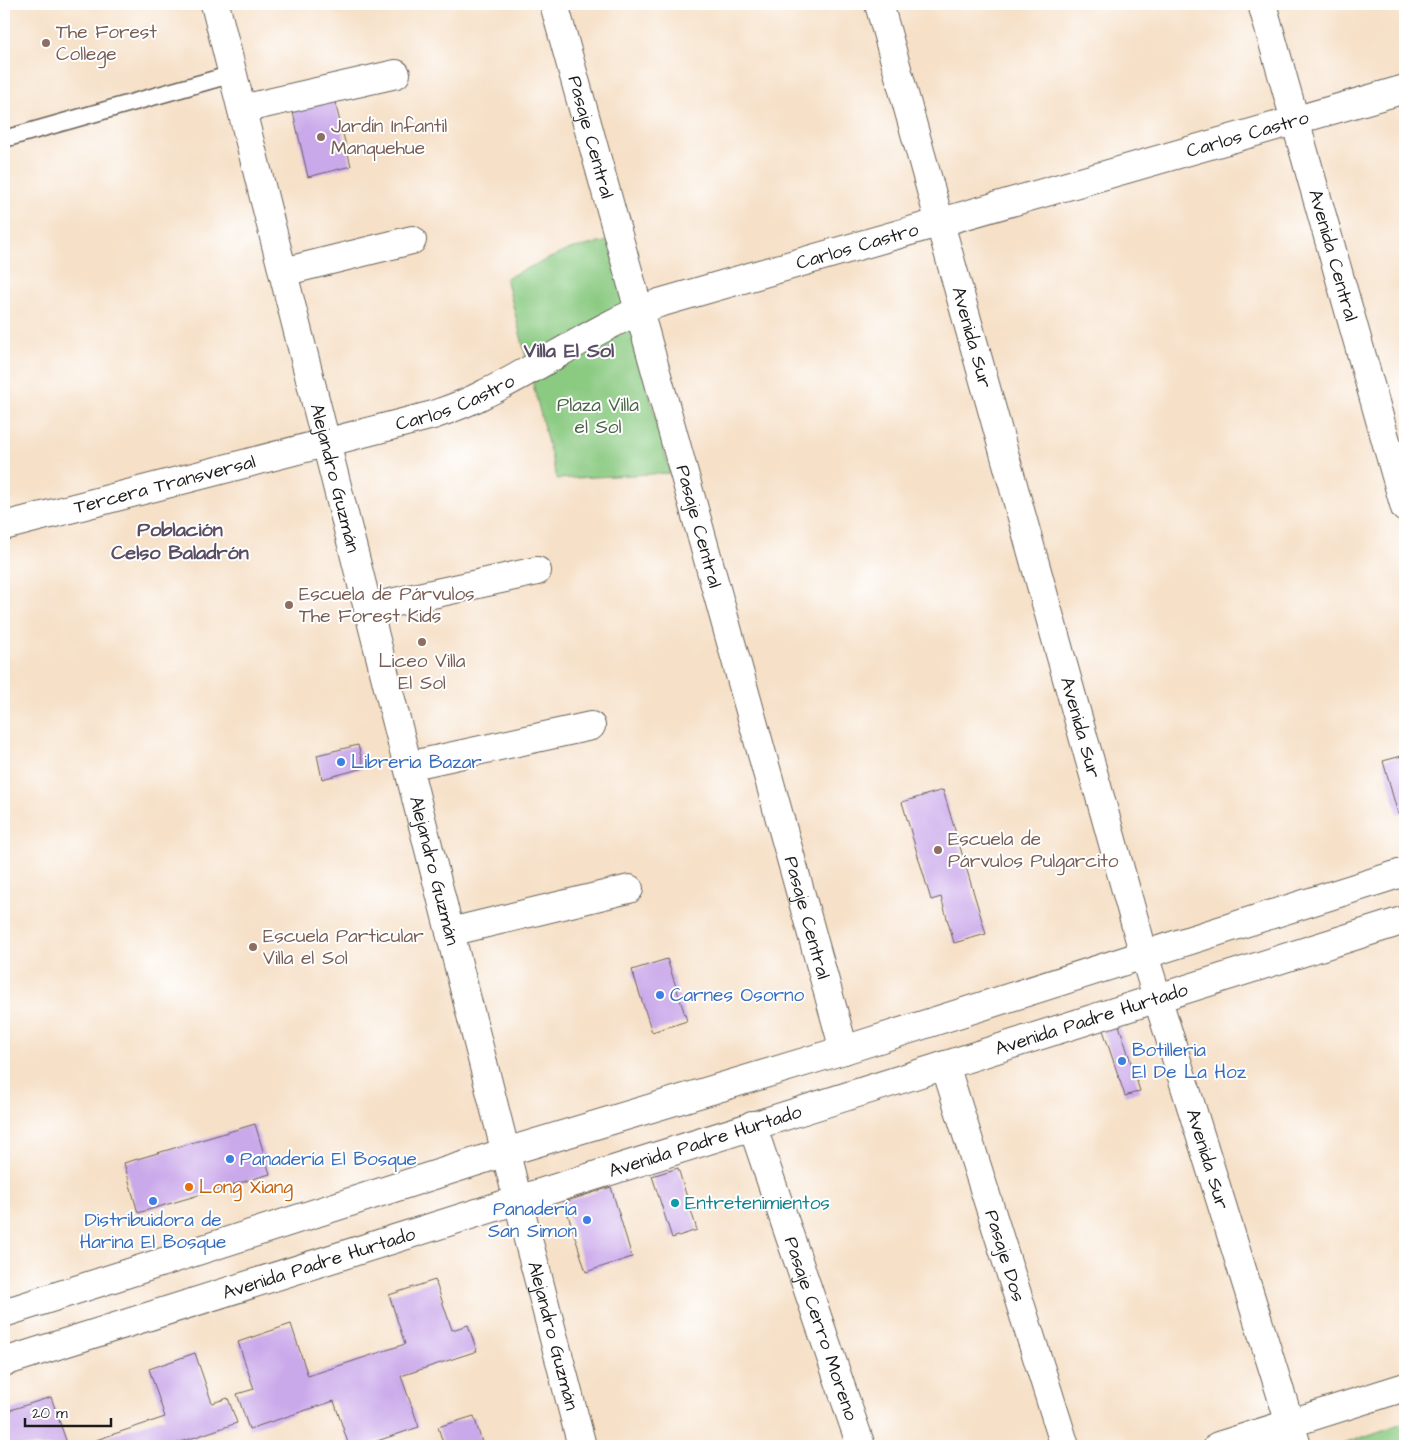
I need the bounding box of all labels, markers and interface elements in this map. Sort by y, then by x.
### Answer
place label: The Forest College [56,19,157,69]
marker: The Forest College [40,37,52,49]
street label: Pasaje Central [561,72,621,201]
street label: Carlos Castro [1183,104,1312,165]
place label: Jardín Infantil Manquehue [331,113,447,162]
marker: Jardín Infantil Manquehue [315,131,327,143]
street label: Avenida Central [1302,186,1365,324]
street label: Carlos Castro [793,216,922,276]
street label: Avenida Sur [945,284,999,392]
district label: Villa El Sol [523,337,614,365]
street label: Carlos Castro [393,367,520,438]
park label: Plaza Villa el Sol [557,392,639,441]
street label: Alejandro Guzmán [303,401,367,555]
street label: Tercera Transversal [71,448,258,521]
street label: Pasaje Central [669,462,729,591]
district label: Población Celso Baladrón [111,516,249,567]
place label: Escuela de Párvulos The Forest Kids [299,581,475,630]
marker: Escuela de Párvulos The Forest Kids [283,599,295,611]
marker: Liceo Villa El Sol [416,636,428,648]
place label: Liceo Villa El Sol [378,648,466,697]
street label: Avenida Sur [1054,674,1108,782]
place label: Libreria Bazar [351,749,482,776]
marker: Libreria Bazar [335,756,347,768]
street label: Alejandro Guzmán [403,793,466,948]
place label: Escuela de Párvulos Pulgarcito [948,826,1119,876]
marker: Escuela de Párvulos Pulgarcito [932,844,944,856]
street label: Pasaje Central [777,853,837,982]
place label: Escuela Particular Villa el Sol [263,923,424,972]
marker: Escuela Particular Villa el Sol [247,941,259,953]
street label: Avenida Padre Hurtado [991,976,1191,1062]
place label: Carnes Osorno [670,982,804,1009]
marker: Carnes Osorno [654,989,666,1001]
place label: Botilleria El De La Hoz [1132,1037,1247,1086]
marker: Botilleria El De La Hoz [1116,1055,1128,1067]
street label: Avenida Padre Hurtado [605,1098,805,1184]
street label: Avenida Sur [1179,1105,1236,1213]
place label: Panadería El Bosque [240,1146,417,1173]
marker: Panadería El Bosque [224,1153,236,1165]
place label: Long Xiang [199,1174,293,1202]
marker: Long Xiang [183,1181,195,1193]
place label: Entretenimientos [685,1190,830,1217]
marker: Distribuidora de Harina El Bosque [147,1195,159,1207]
place label: Panadería San Simon [488,1196,577,1245]
marker: Entretenimientos [669,1197,681,1209]
street label: Pasaje Dos [978,1206,1032,1305]
place label: Distribuidora de Harina El Bosque [80,1207,226,1256]
marker: Panadería San Simon [581,1214,593,1226]
street label: Avenida Padre Hurtado [219,1220,419,1306]
street label: Pasaje Cerro Moreno [777,1233,865,1424]
street label: Alejandro Guzmán [521,1258,586,1413]
scale bar [25,1395,111,1427]
text: 20 m [32,1403,68,1424]

